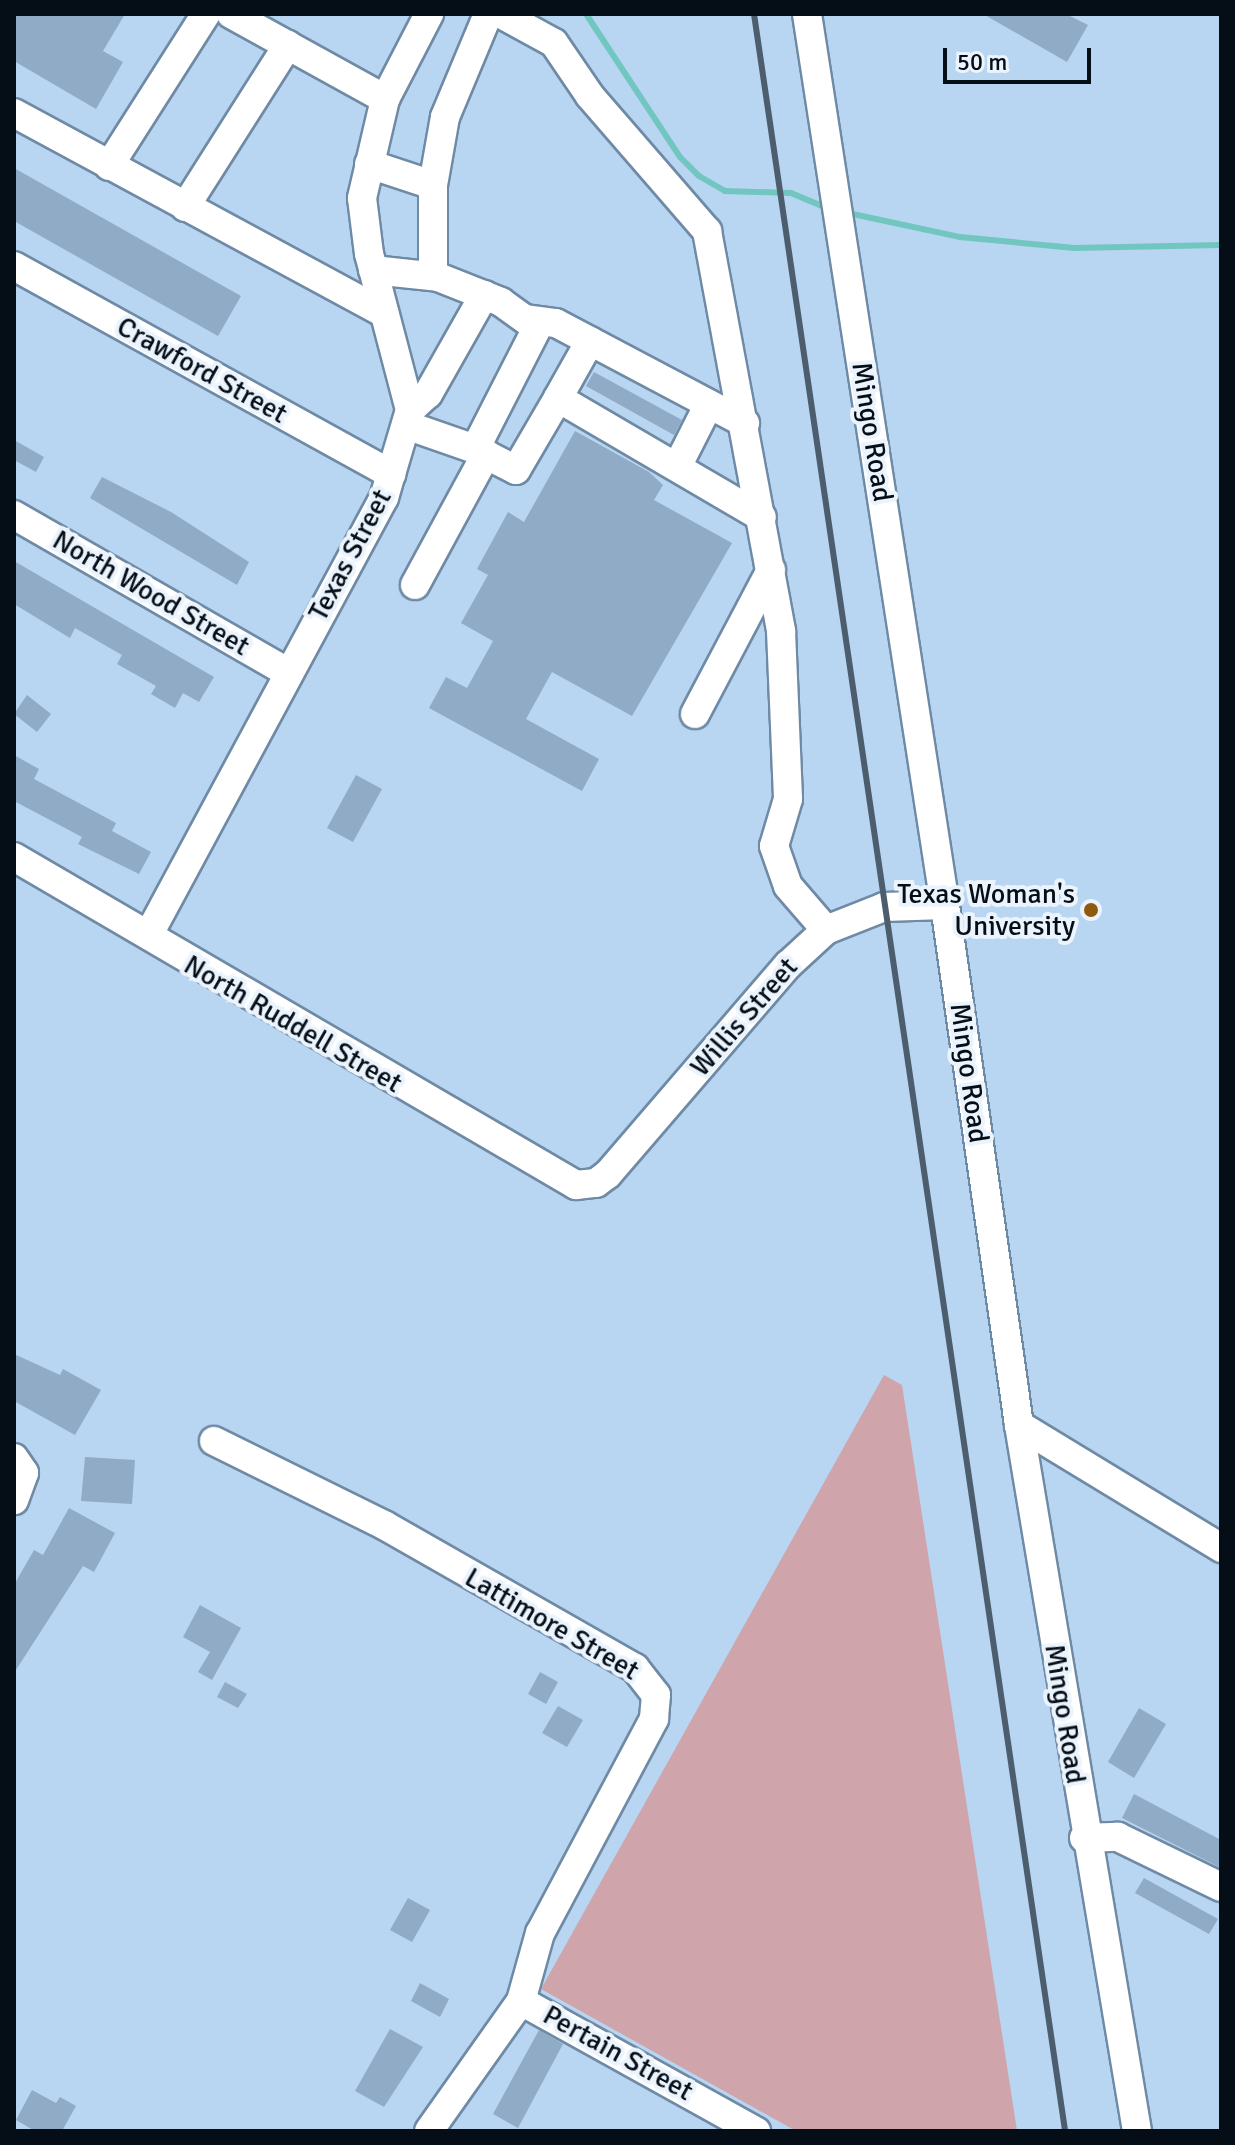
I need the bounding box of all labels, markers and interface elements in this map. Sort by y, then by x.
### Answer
scale bar [947,32,1095,82]
text: 50 m [957,47,1007,77]
street label: Crawford Street [111,309,293,431]
street label: Mingo Road [844,360,900,504]
street label: Texas Street [301,484,399,626]
street label: North Wood Street [47,523,255,663]
place label: Texas Woman's University [897,877,1075,943]
marker: Texas Woman's University [1082,901,1100,919]
street label: North Ruddell Street [178,948,408,1100]
street label: Willis Street [683,951,805,1083]
street label: Mingo Road [943,1001,995,1145]
street label: Lattimore Street [459,1561,645,1687]
street label: Mingo Road [1037,1642,1093,1786]
street label: Pertain Street [537,1998,699,2108]

